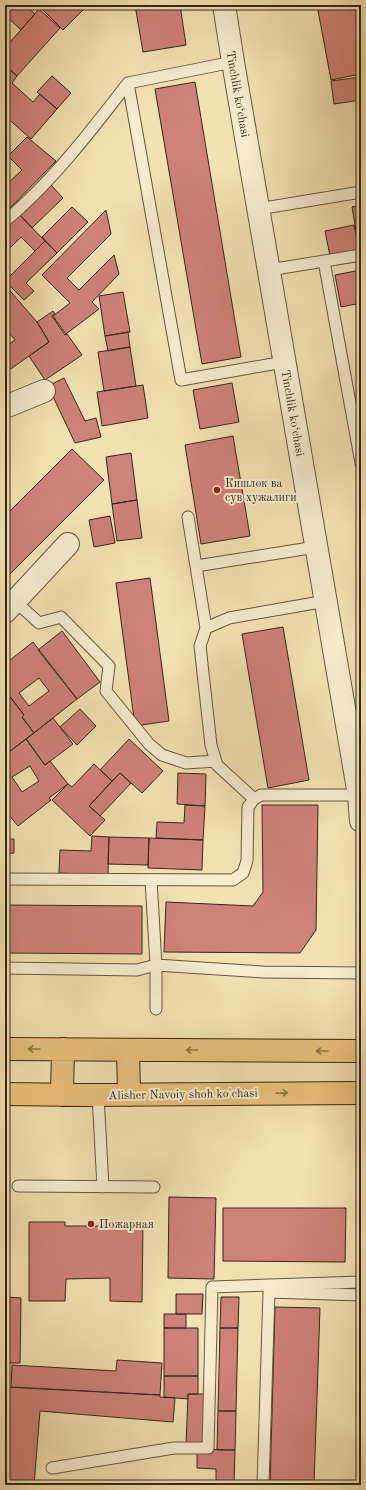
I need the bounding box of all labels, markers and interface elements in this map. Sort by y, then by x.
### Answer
street label: Tinchlik kо‘chasi [223,50,252,138]
street label: Tinchlik kо‘chasi [278,369,307,457]
place label: Кишлок ва сув хужалиги [225,478,297,504]
marker: Кишлок ва сув хужалиги [212,485,222,495]
one-way arrow [28,1045,41,1053]
one-way arrow [186,1046,199,1054]
one-way arrow [316,1047,329,1055]
street label: Alisher Navoiy shoh ko'chasi [108,1088,258,1102]
one-way arrow [275,1089,288,1097]
marker: Пожарная [86,1219,96,1229]
place label: Пожарная [99,1219,154,1231]

